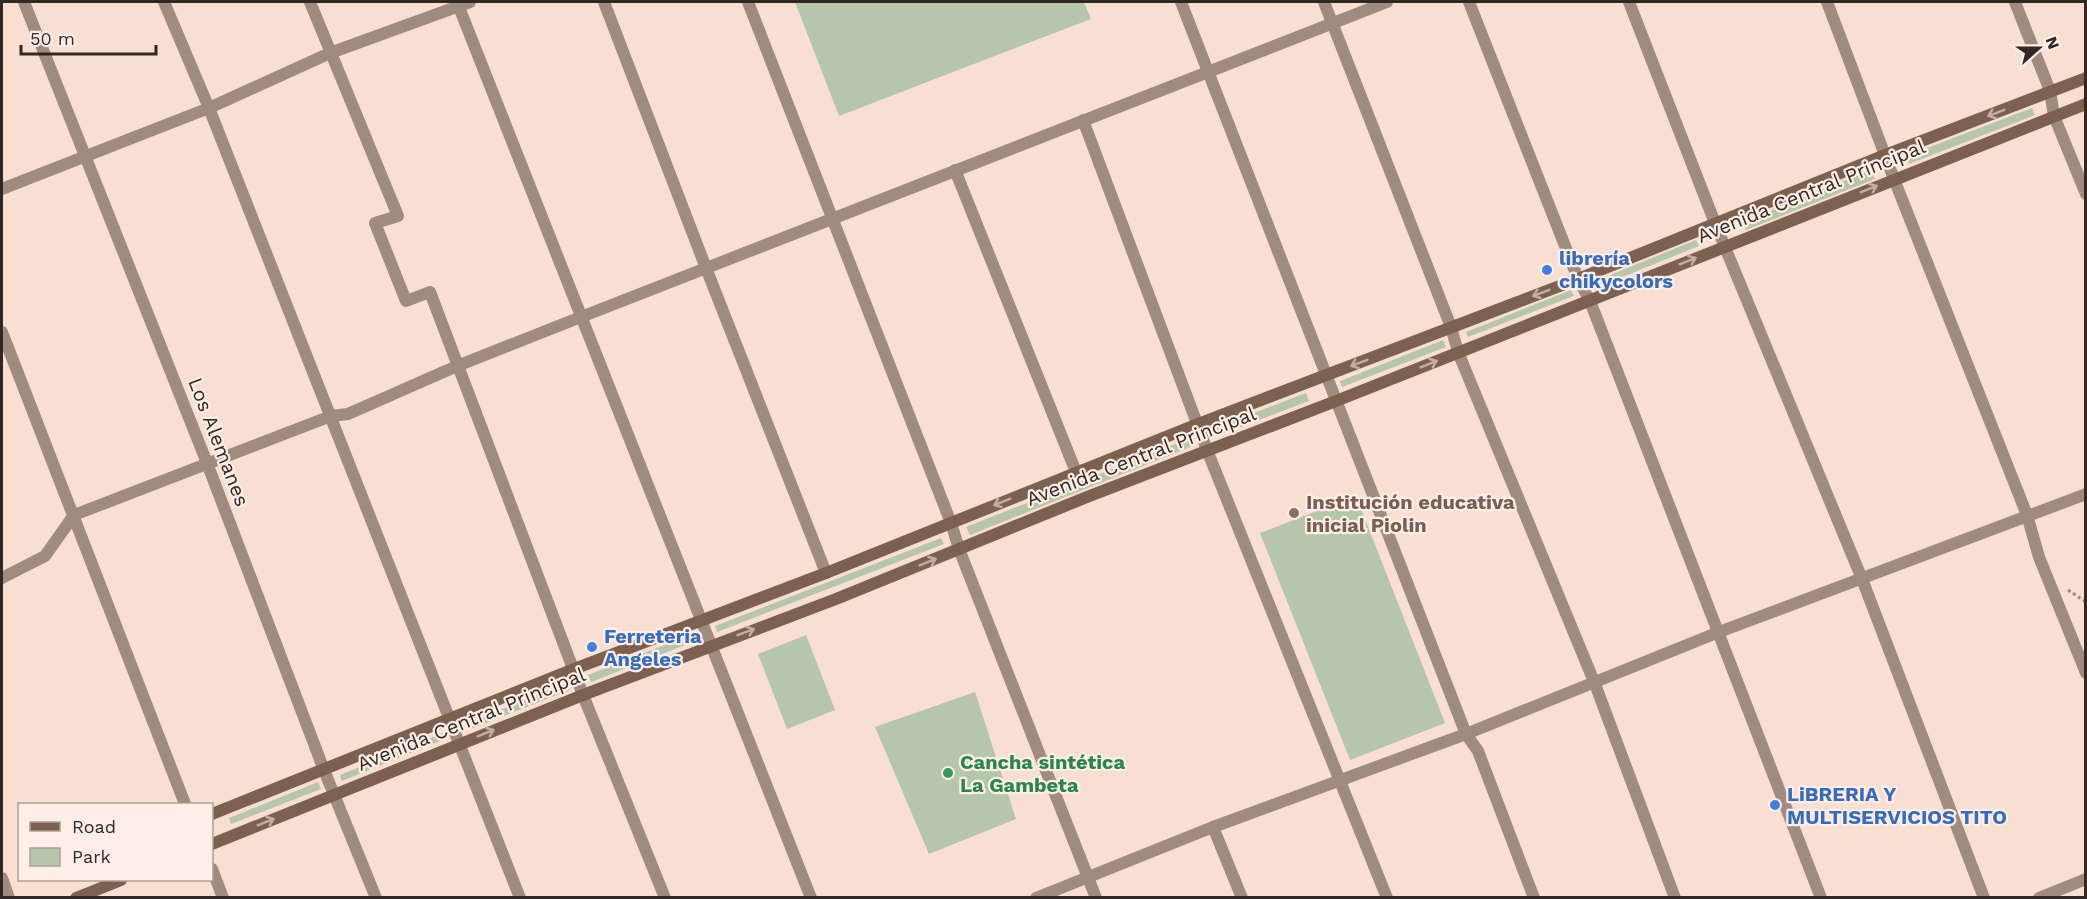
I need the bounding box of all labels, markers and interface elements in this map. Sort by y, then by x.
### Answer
scale bar [21,18,156,56]
north arrow [2009,18,2069,78]
text: 50 m [30,28,75,49]
text: N [2042,34,2064,52]
one-way arrow [1987,108,2006,119]
street label: Avenida Central Principal [1693,134,1929,248]
one-way arrow [1860,183,1878,194]
place label: librería chikycolors [1559,246,1673,293]
one-way arrow [1678,255,1697,266]
marker: librería chikycolors [1540,263,1554,277]
one-way arrow [1532,288,1551,299]
one-way arrow [1419,358,1438,369]
one-way arrow [1351,359,1369,370]
street label: Los Alemanes [183,374,255,510]
street label: Avenida Central Principal [1023,401,1259,511]
place label: Institución educativa inicial Piolin [1306,490,1515,537]
one-way arrow [994,497,1012,508]
marker: Institución educativa inicial Piolin [1287,506,1301,520]
one-way arrow [918,556,936,567]
place label: Ferreteria Angeles [604,624,702,671]
one-way arrow [736,626,755,637]
marker: Ferreteria Angeles [585,640,599,654]
street label: Avenida Central Principal [353,662,589,776]
one-way arrow [476,727,494,738]
place label: Cancha sintética La Gambeta [960,750,1125,797]
marker: Cancha sintética La Gambeta [941,766,955,780]
place label: LiBRERIA Y MULTISERVICIOS TITO [1787,782,2007,829]
marker: LiBRERIA Y MULTISERVICIOS TITO [1768,798,1782,812]
legend [18,803,213,881]
text: Road [72,816,116,837]
one-way arrow [256,816,275,827]
text: Park [72,846,111,867]

